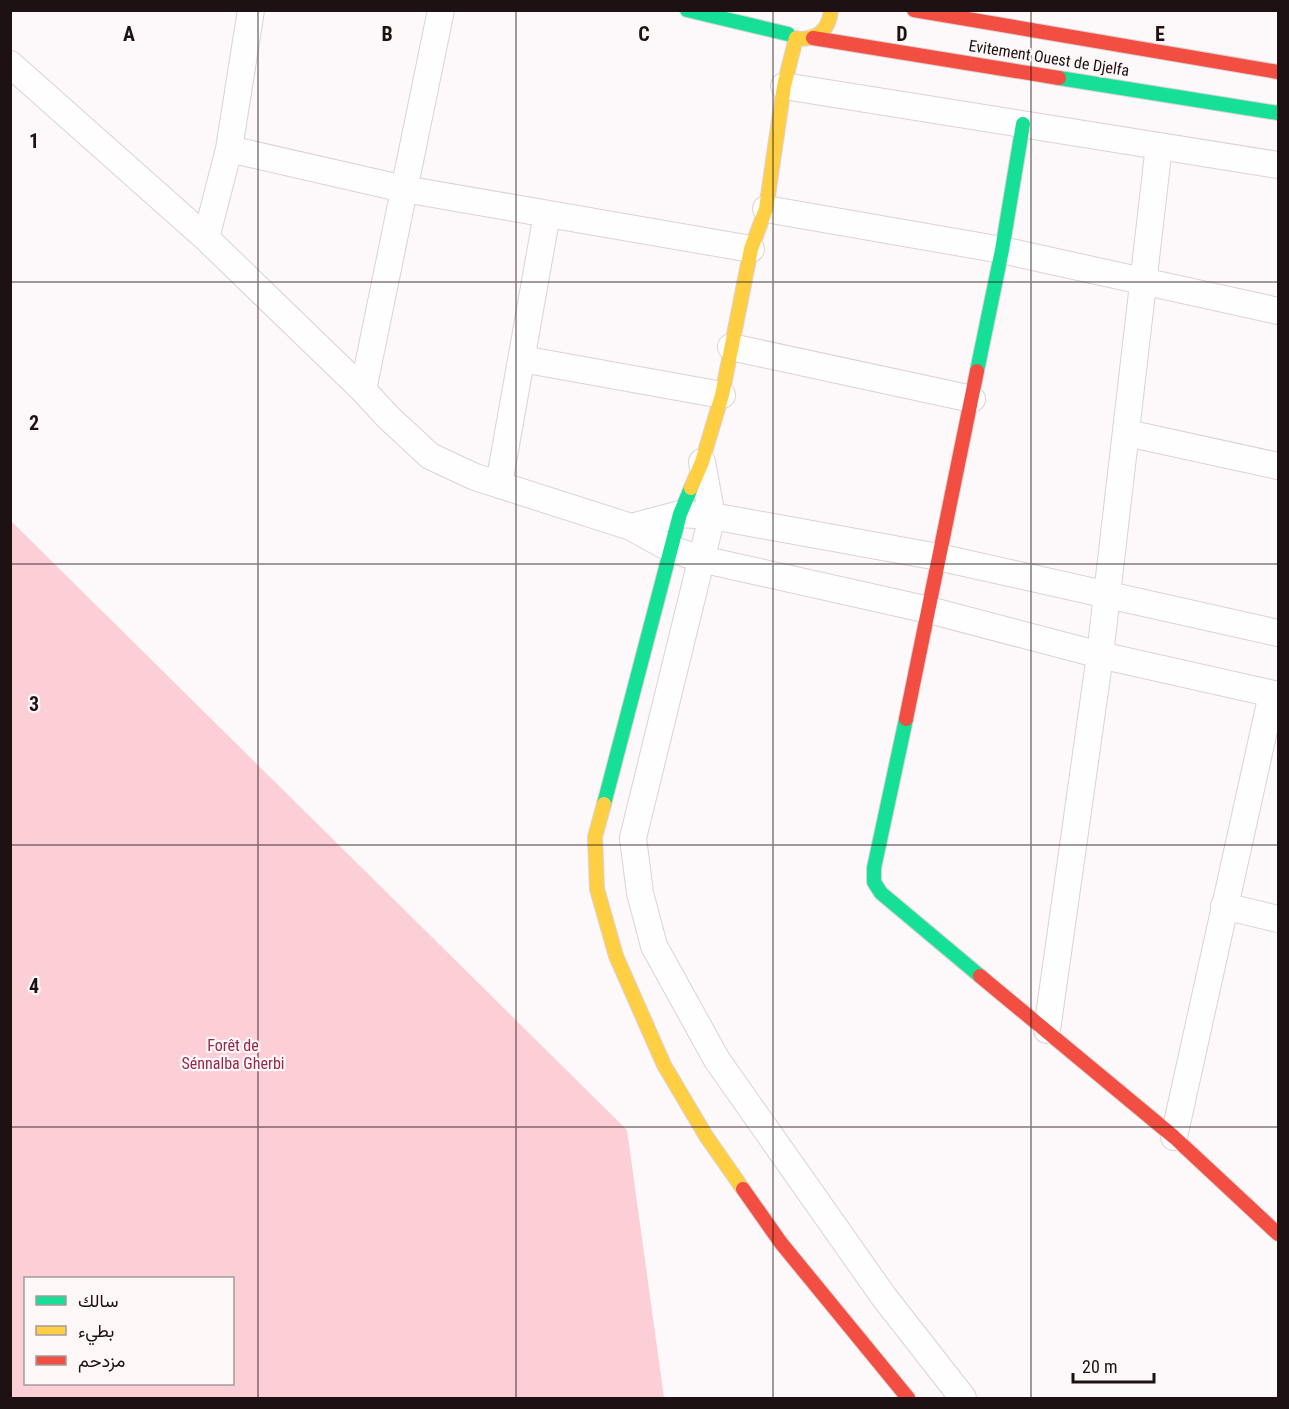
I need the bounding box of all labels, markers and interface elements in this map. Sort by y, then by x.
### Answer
text: A [123,22,135,46]
text: B [381,22,393,46]
text: C [638,22,650,46]
text: D [896,22,908,46]
text: E [1155,22,1165,46]
street label: Evitement Ouest de Djelfa [967,36,1131,80]
text: 1 [29,129,39,153]
text: 2 [29,411,39,435]
text: 3 [29,692,39,716]
text: 4 [29,974,39,998]
park label: Forêt de Sénnalba Gherbi [182,1036,284,1073]
legend [24,1277,234,1385]
text: سالك [78,1290,118,1311]
text: بطيء [78,1320,114,1346]
scale bar [1073,1346,1154,1384]
text: مزدحم [78,1350,125,1373]
text: 20 m [1082,1356,1117,1377]

